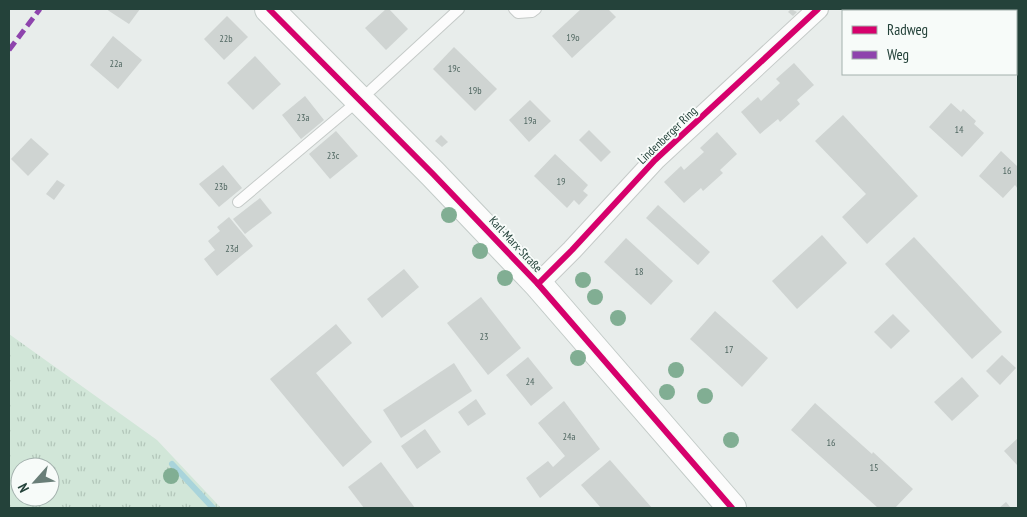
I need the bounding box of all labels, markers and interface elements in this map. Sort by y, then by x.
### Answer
legend [842,10,1017,75]
text: Radweg [887,20,928,39]
house number: 19o [566,31,580,44]
house number: 22b [219,32,233,45]
text: Weg [887,45,909,64]
house number: 22a [110,57,123,70]
house number: 19c [448,62,461,75]
house number: 19b [468,84,482,97]
street label: Lindenberger Ring [634,103,700,167]
house number: 23a [297,111,310,124]
house number: 19a [524,114,537,127]
house number: 14 [955,123,964,136]
house number: 23c [327,149,340,162]
house number: 16 [1003,164,1012,177]
house number: 19 [557,175,566,188]
house number: 23b [214,180,228,193]
street label: Karl-Marx-Straße [486,213,546,275]
house number: 23d [225,242,239,255]
house number: 18 [635,265,644,278]
house number: 23 [480,330,489,343]
house number: 17 [725,343,734,356]
house number: 24 [526,375,535,388]
house number: 24a [563,430,576,443]
house number: 16 [827,436,836,449]
north arrow [10,457,60,507]
house number: 15 [870,461,879,474]
text: N [14,480,33,495]

